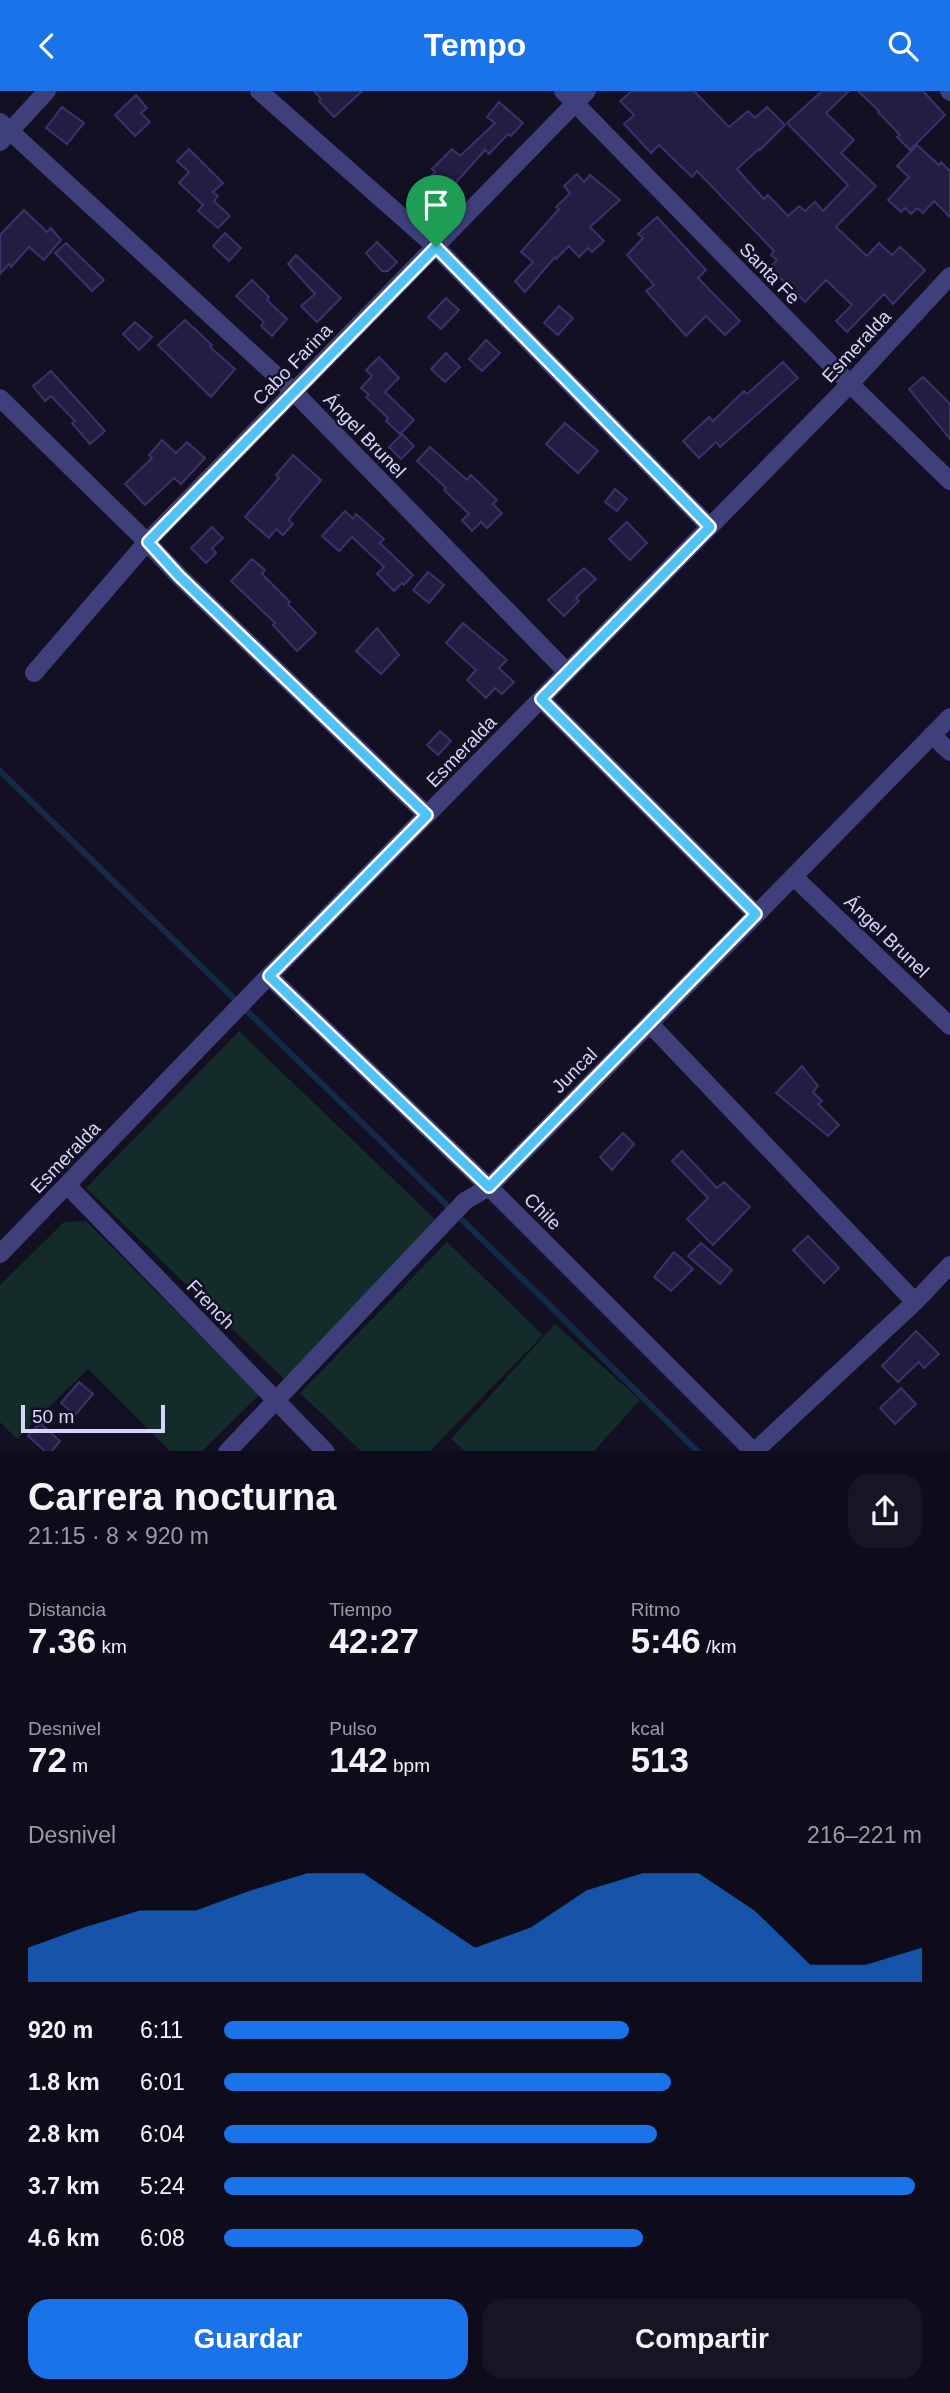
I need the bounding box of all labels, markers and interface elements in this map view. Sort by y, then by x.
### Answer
icon: back [28,27,66,65]
text: Tempo [424,27,526,63]
icon: search [884,27,922,65]
pin [406,175,466,247]
icon: arrive [417,186,455,224]
street label: Santa Fe [735,238,804,308]
street label: Esmeralda [818,306,895,387]
street label: Cabo Farina [248,319,337,409]
street label: Ángel Brunel [319,389,410,482]
street label: Esmeralda [422,711,501,791]
street label: Ángel Brunel [840,891,933,982]
street label: Juncal [548,1044,601,1097]
street label: Esmeralda [26,1117,105,1197]
street label: Chile [520,1189,565,1234]
street label: French [183,1276,239,1333]
scale bar [21,1402,164,1434]
text: 50 m [32,1406,74,1427]
button: share [848,1474,922,1548]
text: Carrera nocturna [28,1476,336,1518]
text: 21:15 · 8 × 920 m [28,1523,209,1549]
text: Distancia [28,1599,106,1620]
text: Tiempo [329,1599,392,1620]
text: Ritmo [631,1599,680,1620]
text: 7.36 [28,1621,96,1660]
text: 42:27 [329,1621,419,1660]
text: 5:46 [631,1621,701,1660]
text: km [96,1636,127,1657]
text: /km [701,1636,737,1657]
text: Desnivel [28,1718,101,1739]
text: Pulso [329,1718,377,1739]
text: kcal [631,1718,664,1739]
text: 72 [28,1740,67,1779]
text: 142 [329,1740,388,1779]
text: 513 [631,1740,689,1779]
text: m [67,1755,88,1776]
text: bpm [388,1755,430,1776]
text: Desnivel [28,1822,116,1848]
text: 216–221 m [807,1822,922,1848]
text: 920 m [28,2017,93,2043]
text: 6:11 [140,2017,183,2043]
text: 1.8 km [28,2069,100,2095]
text: 6:01 [140,2069,185,2095]
text: 2.8 km [28,2121,100,2147]
text: 6:04 [140,2121,185,2147]
text: 3.7 km [28,2173,100,2199]
text: 5:24 [140,2173,185,2199]
text: 4.6 km [28,2225,100,2251]
text: 6:08 [140,2225,185,2251]
button: Guardar [28,2299,468,2379]
button: Compartir [482,2299,922,2379]

